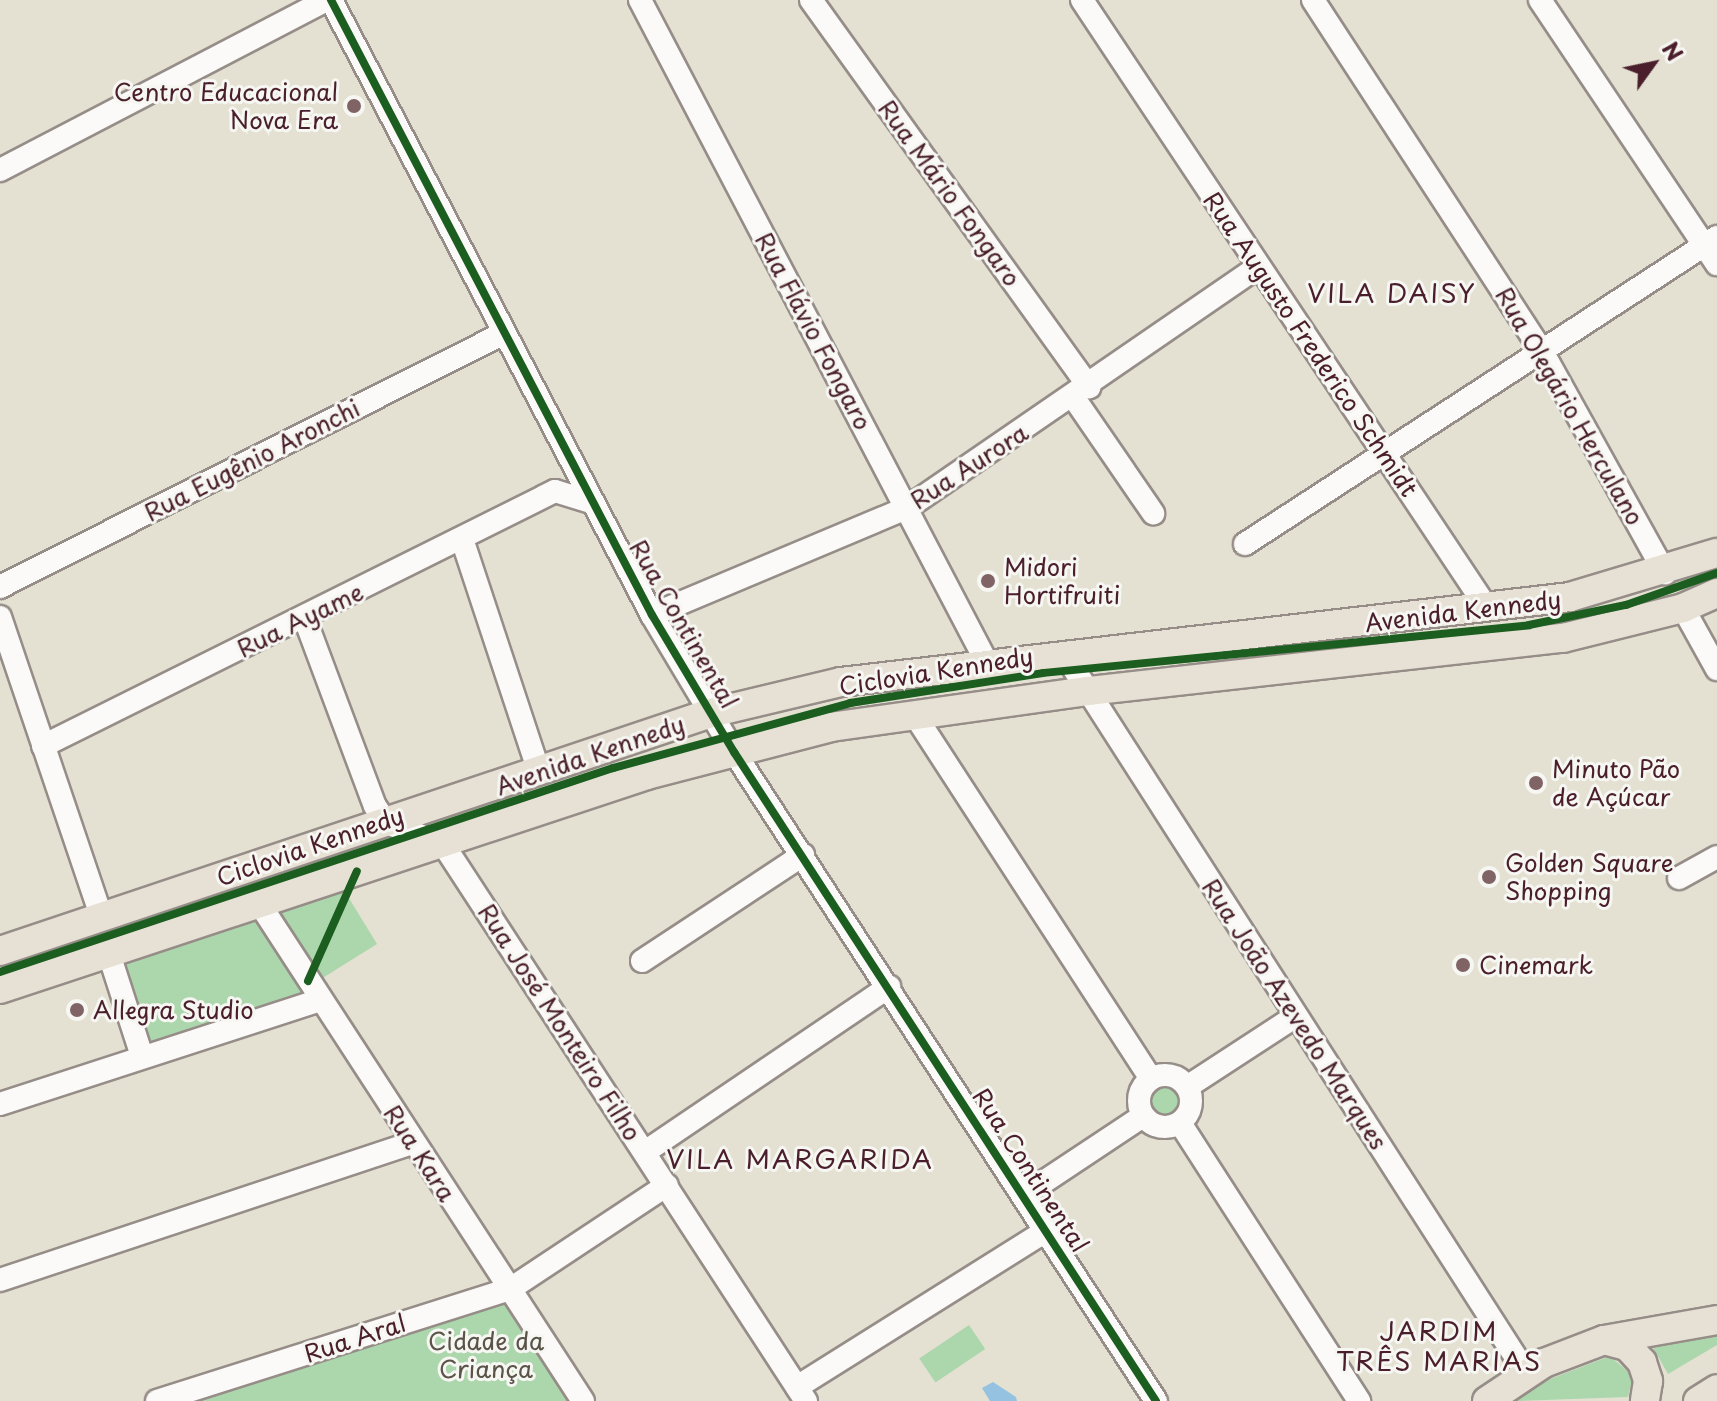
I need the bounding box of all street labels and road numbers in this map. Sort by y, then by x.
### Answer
street label: Rua Mário Fongaro [873,94,1027,292]
street label: Rua Augusto Frederico Schmidt [1198,186,1424,502]
street label: Rua Flávio Fongaro [749,226,879,436]
street label: Rua Olegário Herculano [1490,281,1650,531]
street label: Rua Eugênio Aronchi [139,393,365,527]
street label: Rua Aurora [905,417,1033,515]
street label: Rua Continental [624,534,744,714]
street label: Rua Ayame [232,577,368,663]
street label: Avenida Kennedy [1363,585,1563,637]
street label: Ciclovia Kennedy [836,641,1036,701]
street label: Avenida Kennedy [492,709,688,801]
street label: Ciclovia Kennedy [212,800,408,892]
street label: Rua João Azevedo Marques [1196,873,1394,1155]
street label: Rua José Monteiro Filho [472,898,648,1146]
street label: Rua Continental [967,1082,1095,1258]
street label: Rua Kara [378,1099,462,1207]
street label: Rua Aral [300,1308,410,1368]

